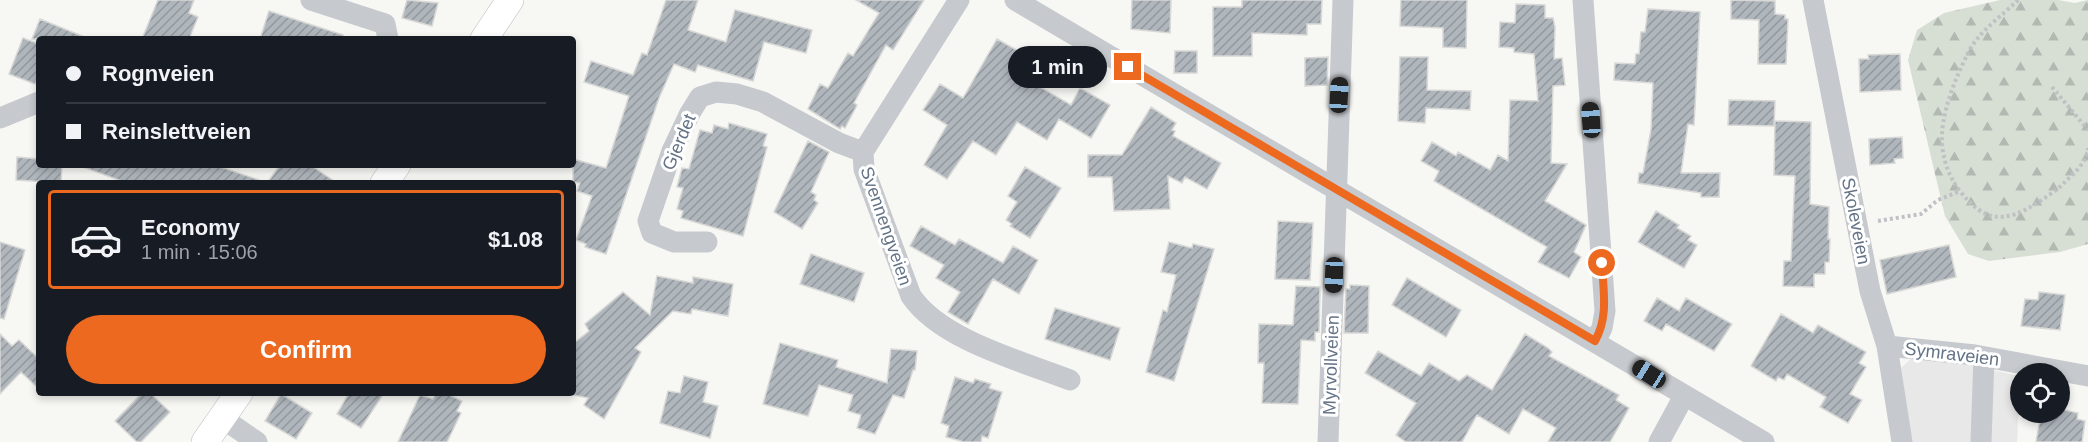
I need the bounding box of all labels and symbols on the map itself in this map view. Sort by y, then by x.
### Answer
callout: 1 min [1008,46,1107,88]
route end [1114,53,1141,80]
car [1329,77,1349,113]
car [1581,101,1601,139]
street label: Gjerdet [658,111,700,173]
street label: Svennengveien [856,164,916,288]
street label: Skoleveien [1838,176,1874,266]
route start [1588,249,1615,276]
car [1324,257,1344,293]
street label: Myrvollveien [1319,315,1343,415]
street label: Symraveien [1904,338,2000,370]
car [1629,357,1669,391]

